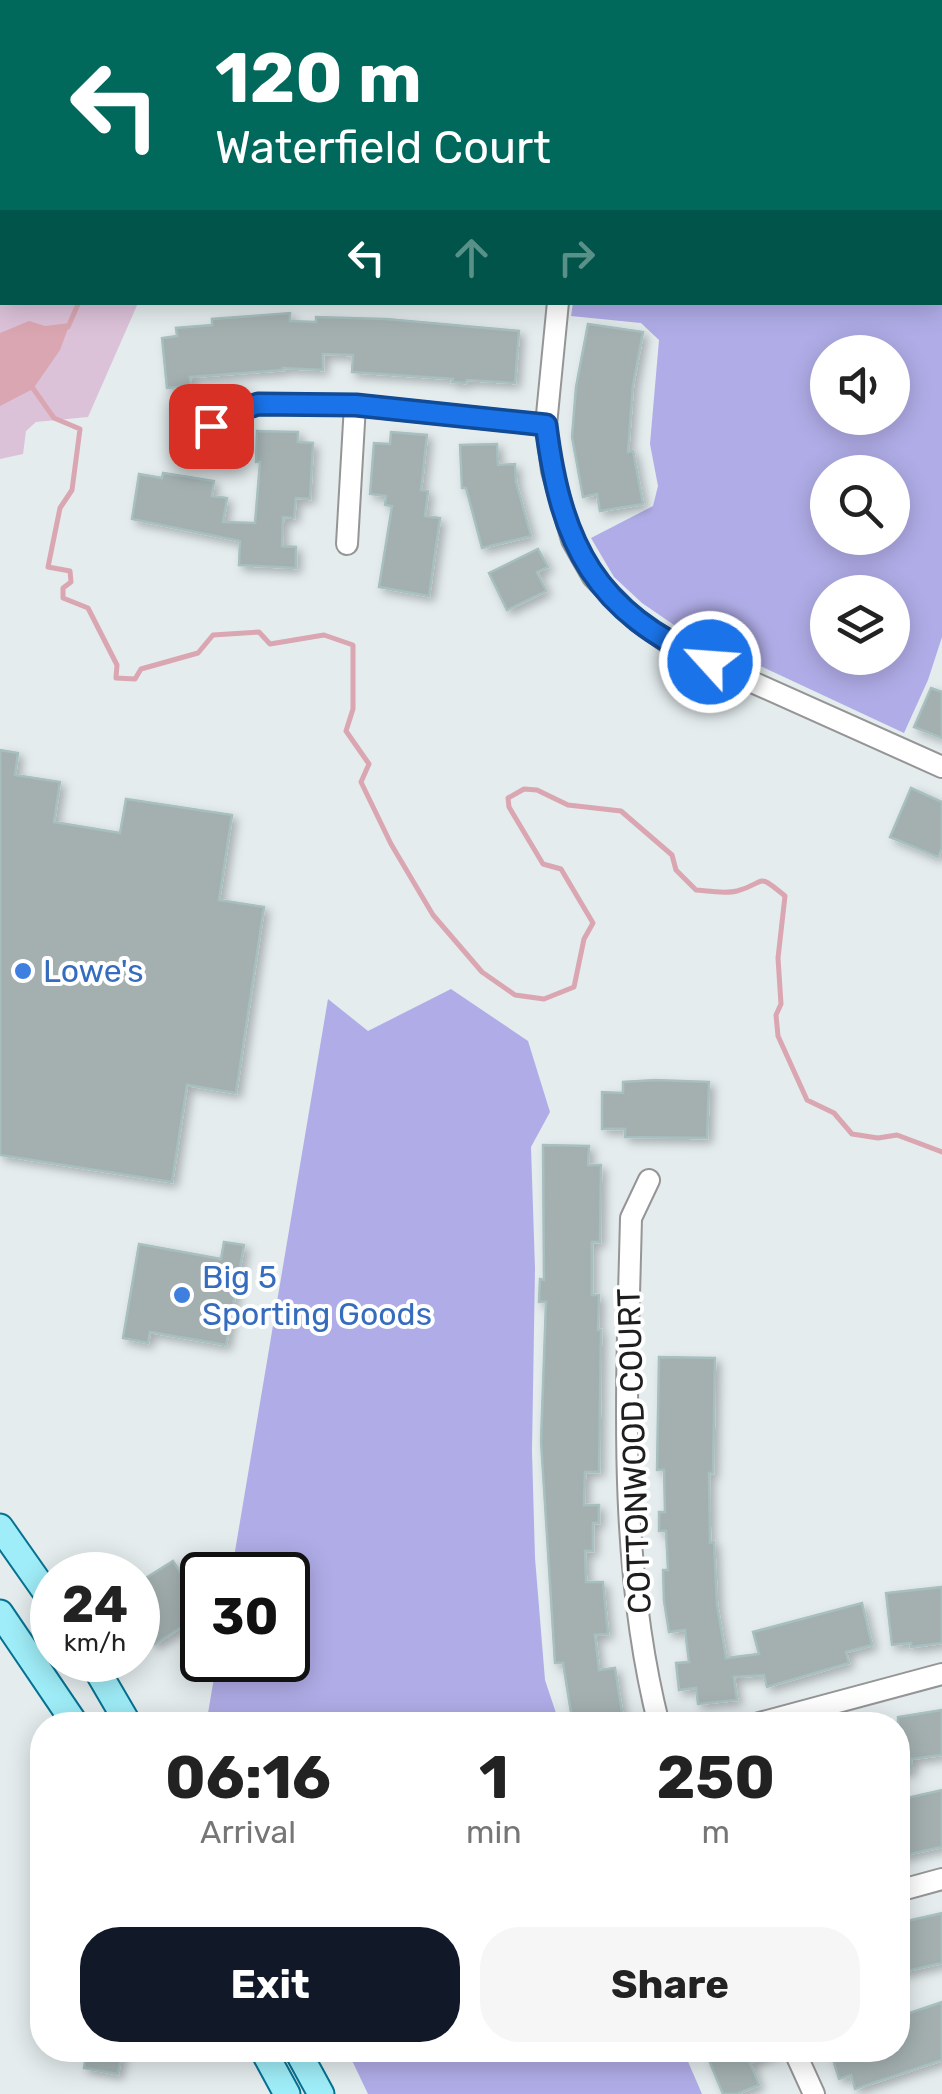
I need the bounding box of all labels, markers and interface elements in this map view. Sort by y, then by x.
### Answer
text: 120 m [215,37,422,120]
icon: left [50,40,180,170]
text: Waterfield Court [215,121,551,174]
icon: left [339,230,394,285]
icon: ahead [444,230,499,285]
icon: right [549,230,604,285]
map controls [810,335,910,675]
button: sound [810,335,910,435]
pin [169,384,254,469]
icon: arrive [184,399,239,454]
button: search [810,455,910,555]
button: layers [810,575,910,675]
position arrow [658,610,762,714]
place label: Lowe's [43,952,143,990]
marker: Lowe's [12,960,34,982]
place label: Big 5 Sporting Goods [202,1258,432,1333]
marker: Big 5 Sporting Goods [171,1284,193,1306]
street label: COTTONWOOD COURT [609,1287,659,1615]
speed limit sign: 30 [180,1552,310,1682]
text: 24 [62,1575,128,1635]
text: km/h [64,1628,126,1657]
text: 06:16 [165,1742,331,1813]
text: 1 [479,1742,509,1813]
text: 250 [657,1742,775,1813]
text: Arrival [200,1813,296,1851]
text: min [466,1813,522,1851]
text: m [702,1813,730,1851]
button: Exit [80,1927,460,2042]
button: Share [480,1927,860,2042]

